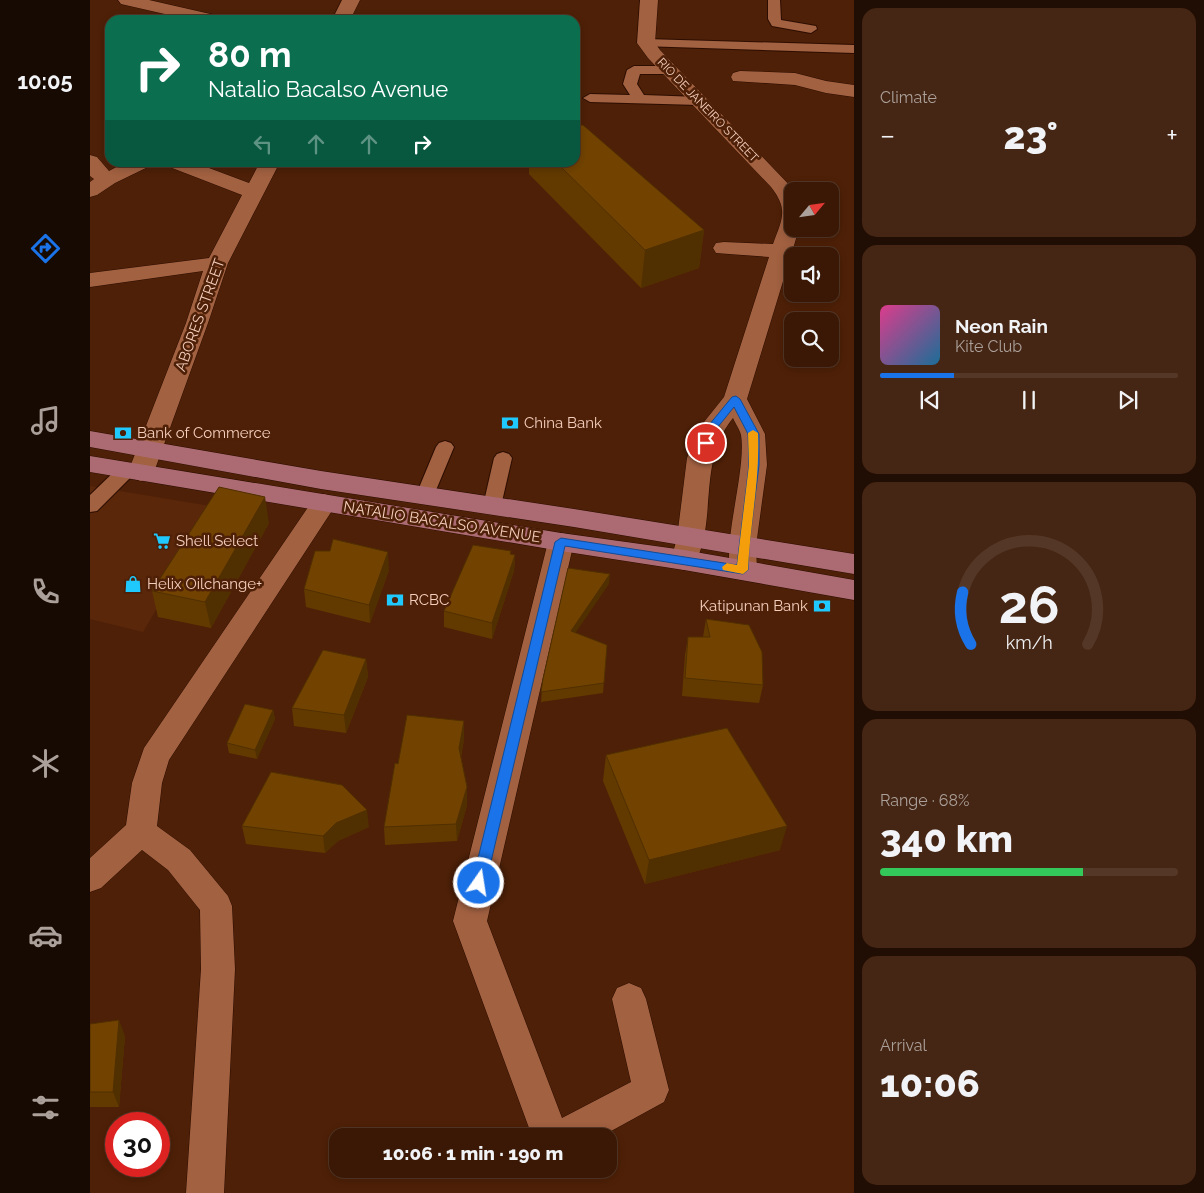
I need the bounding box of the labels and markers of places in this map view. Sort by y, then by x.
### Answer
bank icon: China Bank [500,413,520,433]
place label: China Bank [524,414,602,432]
pin [685,422,727,464]
bank icon: Bank of Commerce [113,423,133,443]
place label: Bank of Commerce [137,424,271,442]
supermarket icon: Shell Select [152,531,172,551]
place label: Shell Select [176,532,258,550]
shop icon: Helix Oilchange+ [123,574,143,594]
place label: Helix Oilchange+ [147,575,262,593]
bank icon: RCBC [385,590,405,610]
place label: RCBC [409,591,449,609]
bank icon: Katipunan Bank [812,596,832,616]
place label: Katipunan Bank [699,597,808,615]

